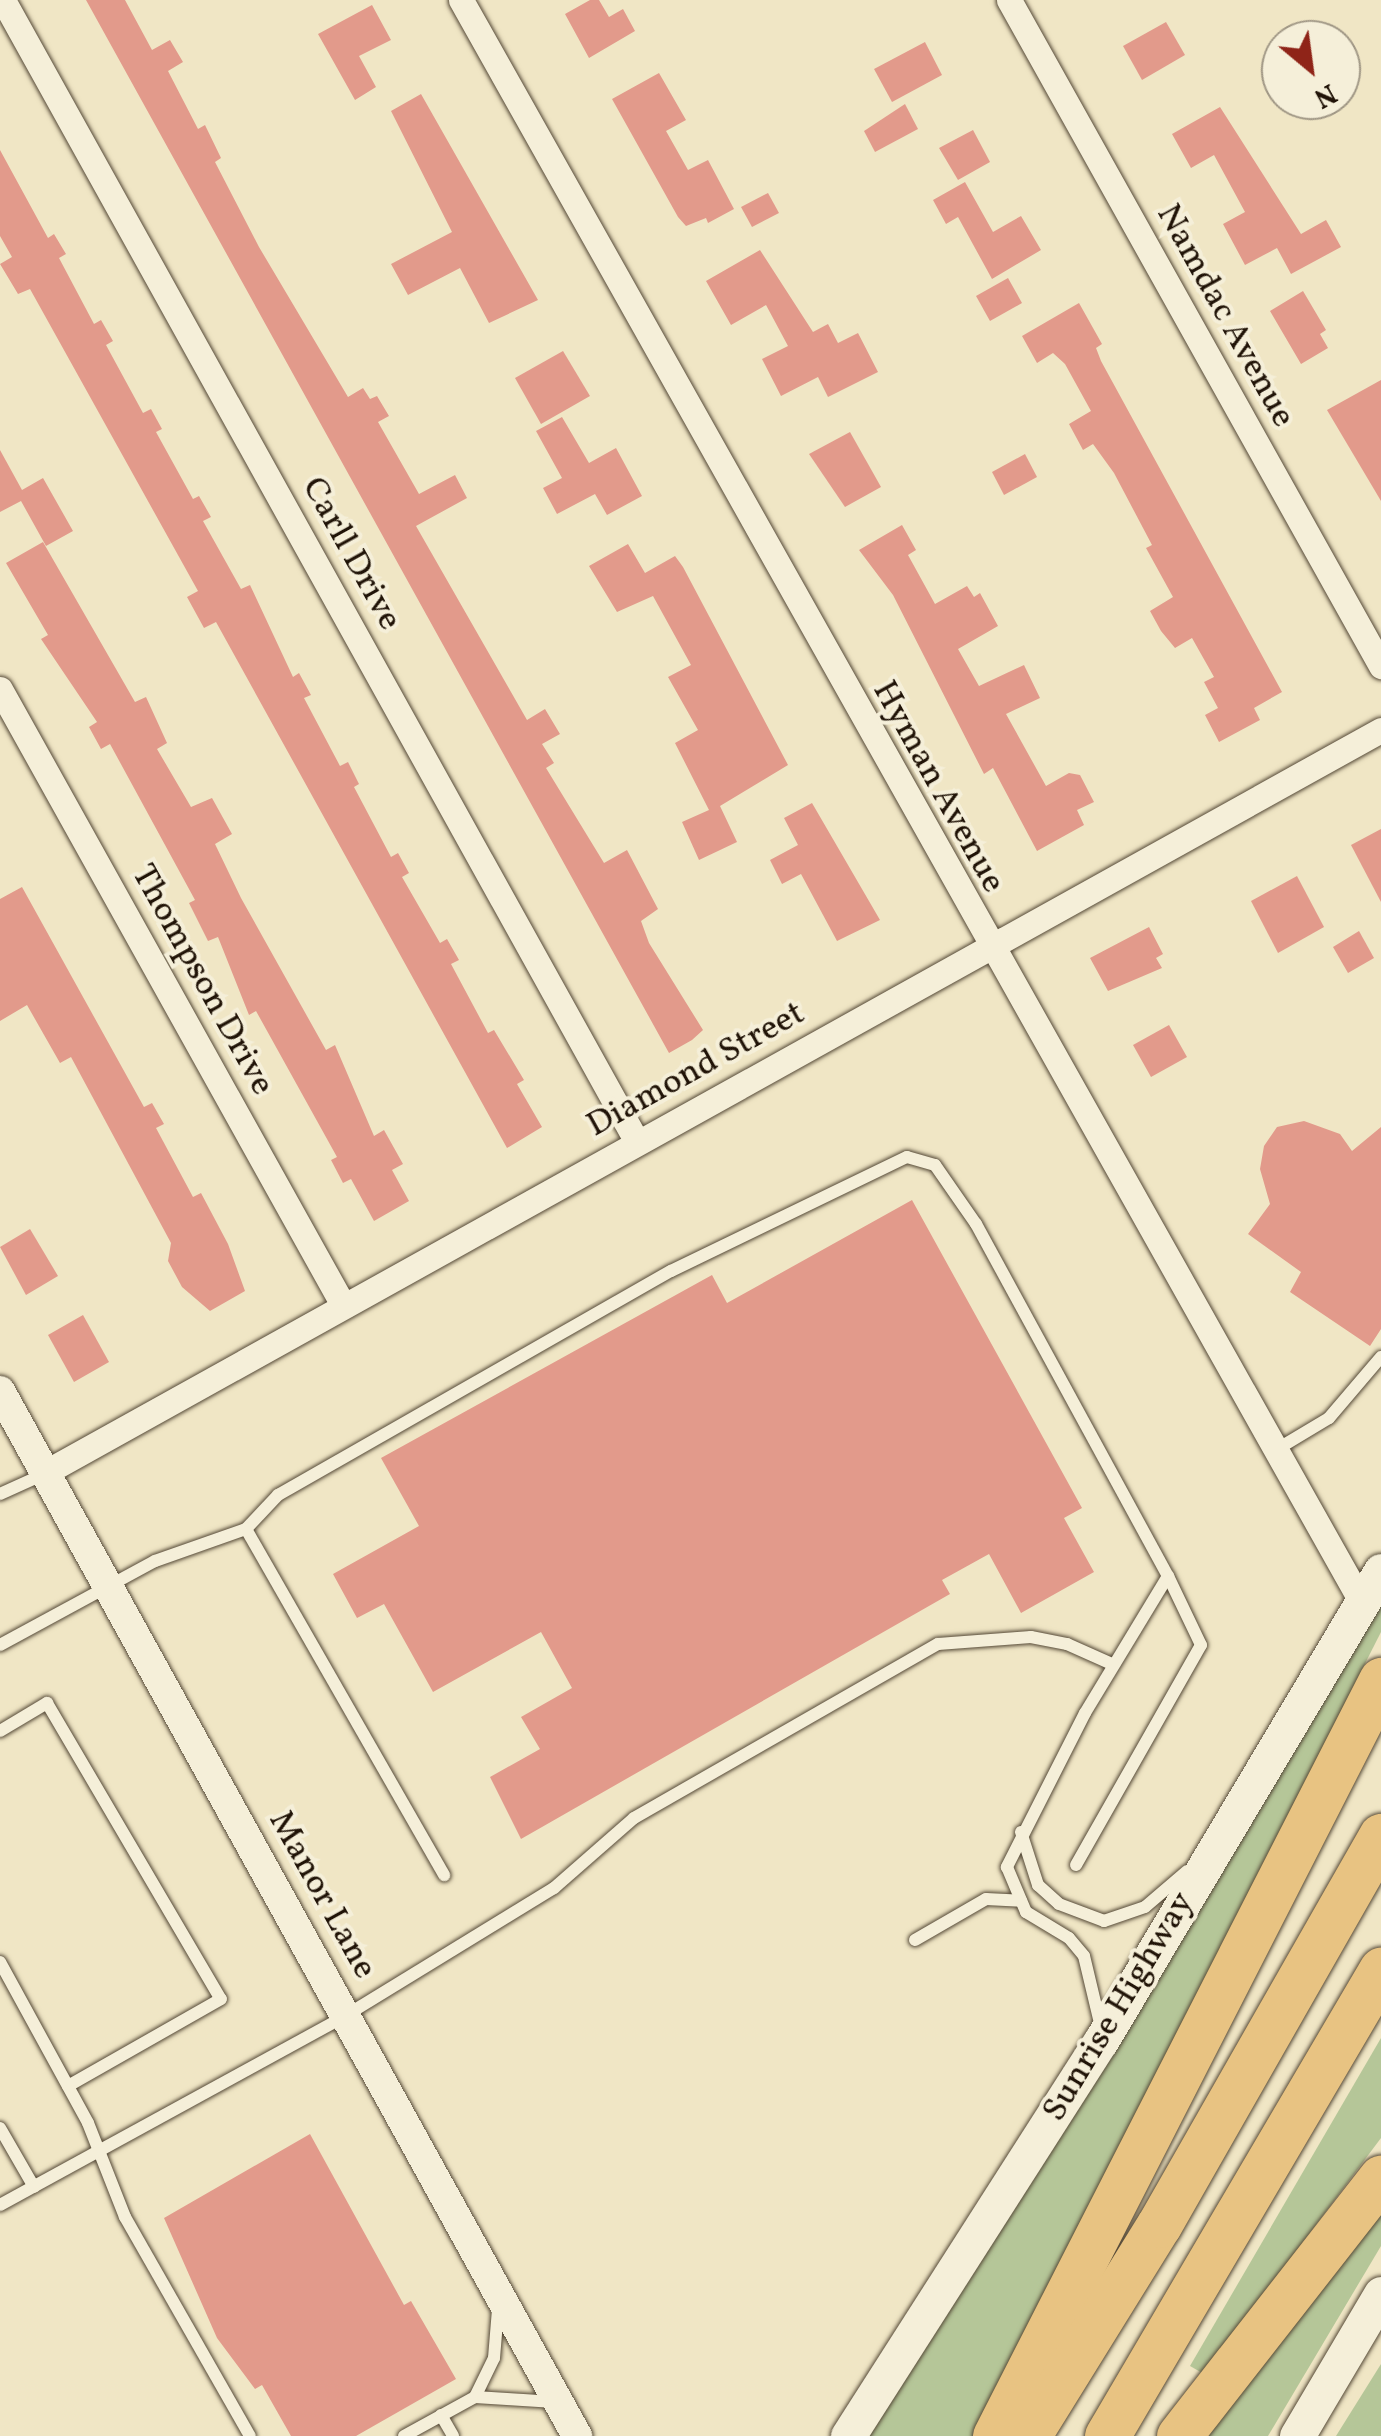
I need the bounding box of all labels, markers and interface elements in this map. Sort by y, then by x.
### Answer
north arrow [1261,20,1361,120]
text: N [1306,73,1343,117]
street label: Namdac Avenue [1146,197,1304,435]
street label: Carll Drive [292,470,410,638]
street label: Hyman Avenue [862,674,1014,900]
street label: Thompson Drive [121,857,283,1103]
street label: Diamond Street [580,993,812,1147]
street label: Manor Lane [259,1804,385,1986]
street label: Sunrise Highway [1034,1885,1204,2129]

